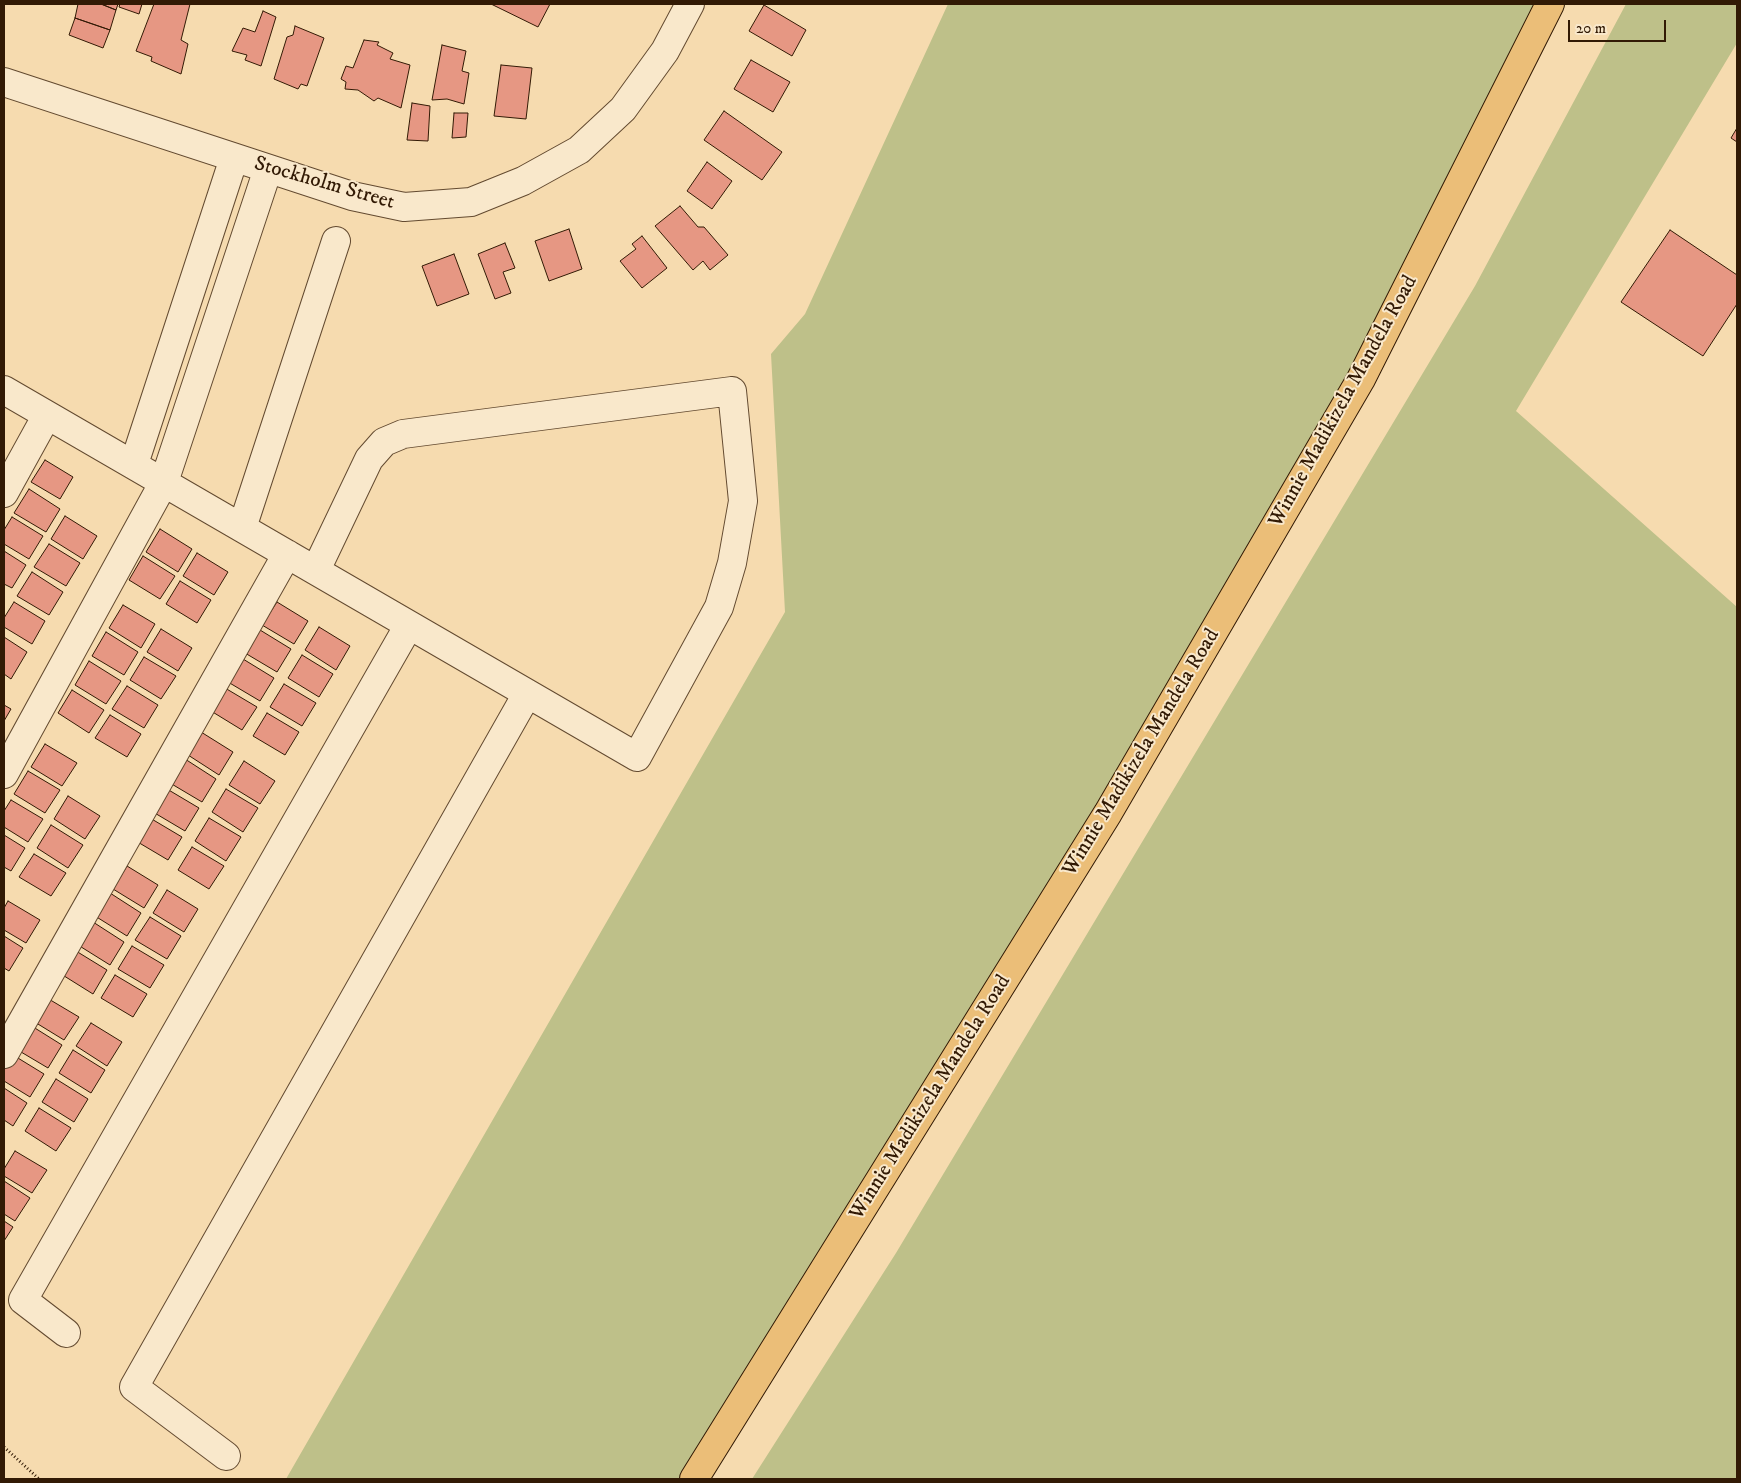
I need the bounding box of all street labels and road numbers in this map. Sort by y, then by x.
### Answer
street label: Stockholm Street [251,152,397,216]
street label: Winnie Madikizela Mandela Road [1264,272,1424,532]
street label: Winnie Madikizela Mandela Road [1058,625,1226,881]
street label: Winnie Madikizela Mandela Road [845,971,1017,1225]

